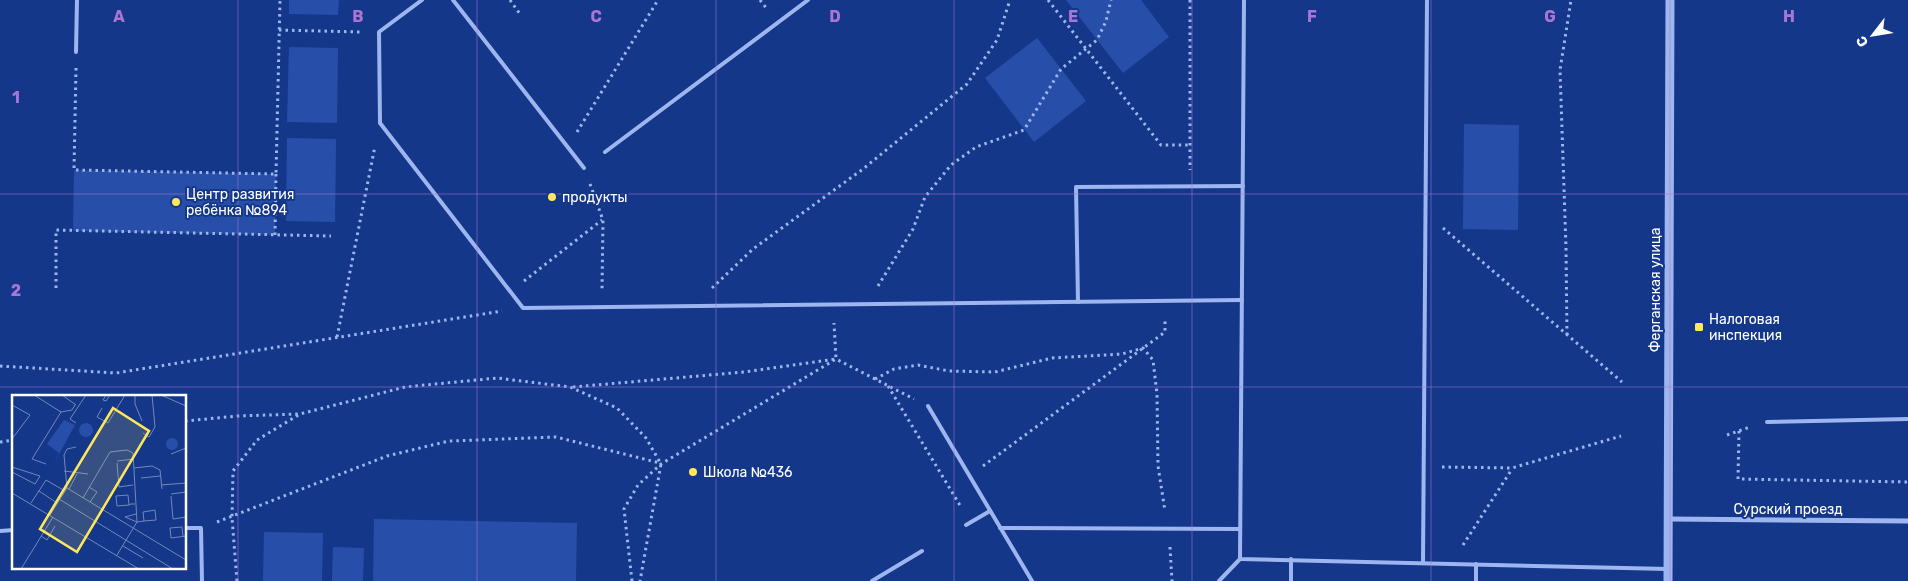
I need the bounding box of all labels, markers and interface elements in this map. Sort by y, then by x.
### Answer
text: A [113,7,125,26]
text: B [352,7,364,26]
text: C [590,7,602,26]
text: D [829,7,841,26]
text: E [1068,7,1078,26]
text: F [1307,7,1317,26]
text: G [1544,7,1556,26]
text: H [1783,7,1795,26]
north arrow [1848,10,1898,60]
text: С [1852,33,1872,50]
text: 1 [12,88,20,107]
place label: Центр развития ребёнка №894 [186,186,294,219]
place label: продукты [562,189,627,206]
marker: продукты [546,191,558,203]
marker: Центр развития ребёнка №894 [170,196,182,208]
street label: Ферганская улица [1647,228,1664,352]
text: 2 [11,281,21,300]
place label: Налоговая инспекция [1709,311,1782,344]
marker: Налоговая инспекция [1693,321,1705,333]
inset map [12,395,186,568]
place label: Школа №436 [703,464,793,481]
marker: Школа №436 [687,466,699,478]
street label: Сурский проезд [1733,501,1843,518]

